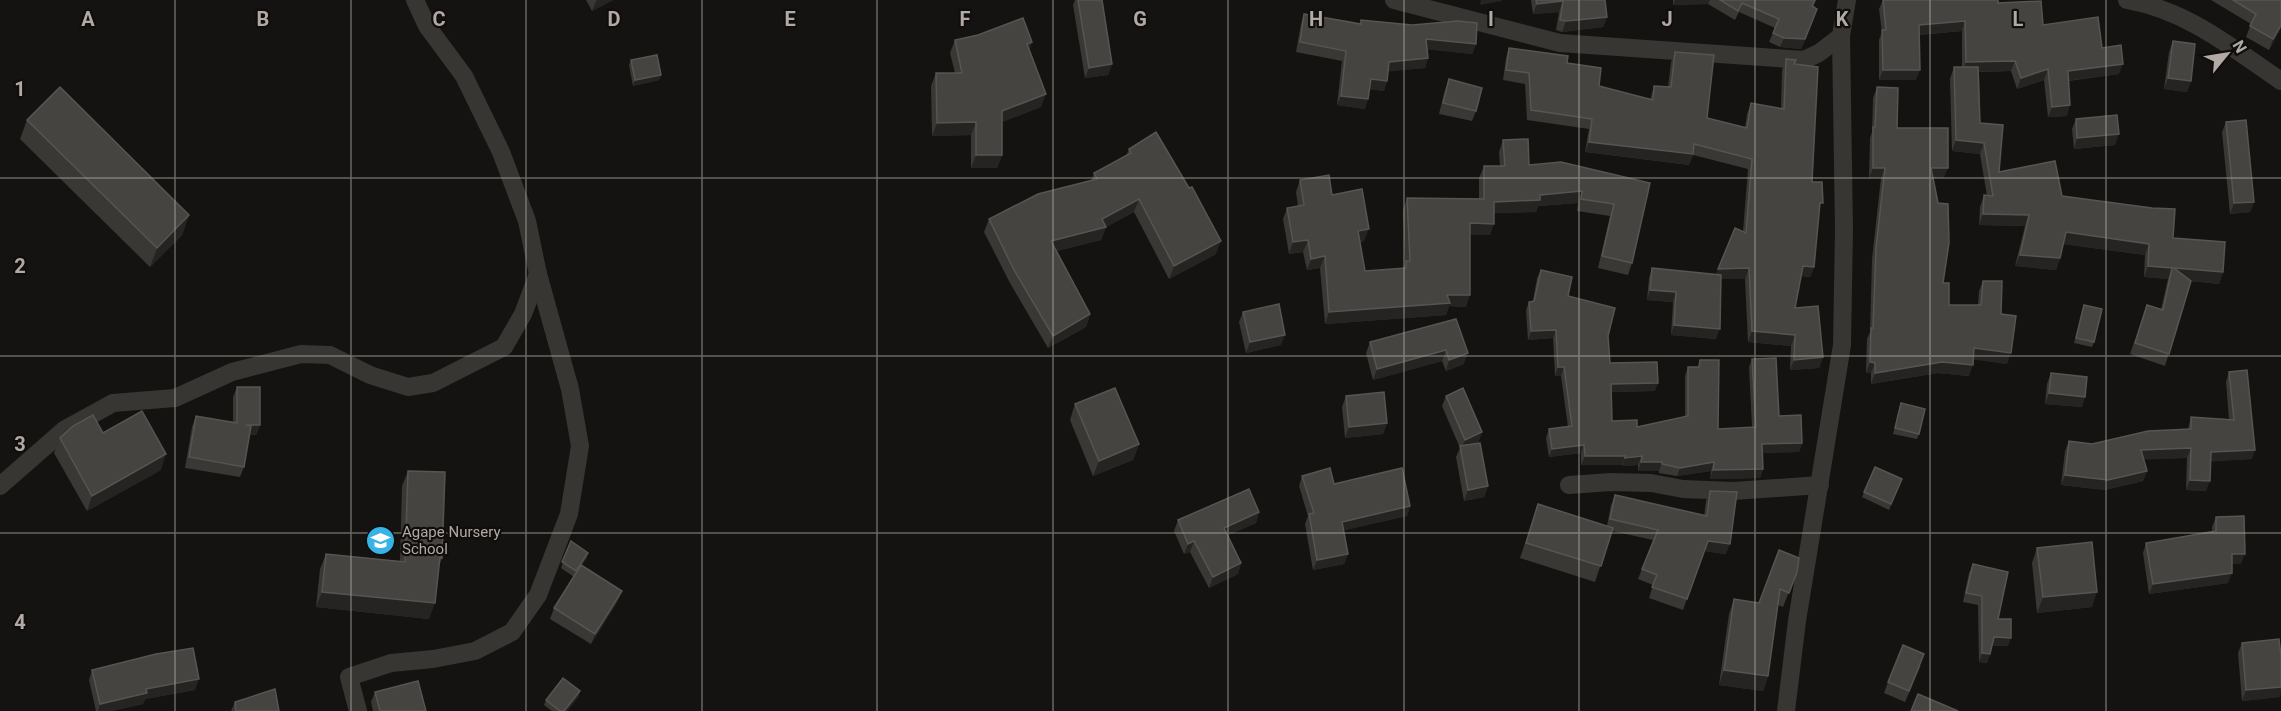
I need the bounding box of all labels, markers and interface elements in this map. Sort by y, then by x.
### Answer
text: A [81,7,95,31]
text: B [257,7,269,31]
text: C [432,7,446,31]
text: D [608,7,621,31]
text: E [784,7,796,31]
text: F [960,7,971,31]
text: G [1133,7,1147,31]
text: H [1309,7,1323,31]
text: I [1488,7,1494,31]
text: J [1661,7,1673,31]
text: K [1836,7,1849,31]
text: L [2013,7,2024,31]
north arrow [2197,24,2257,84]
text: N [2229,37,2251,56]
text: 1 [14,77,26,101]
text: 2 [14,254,26,278]
text: 3 [14,432,26,456]
place label: Agape Nursery School [402,523,501,558]
school or university icon: Agape Nursery School [365,525,397,557]
text: 4 [14,610,26,634]

